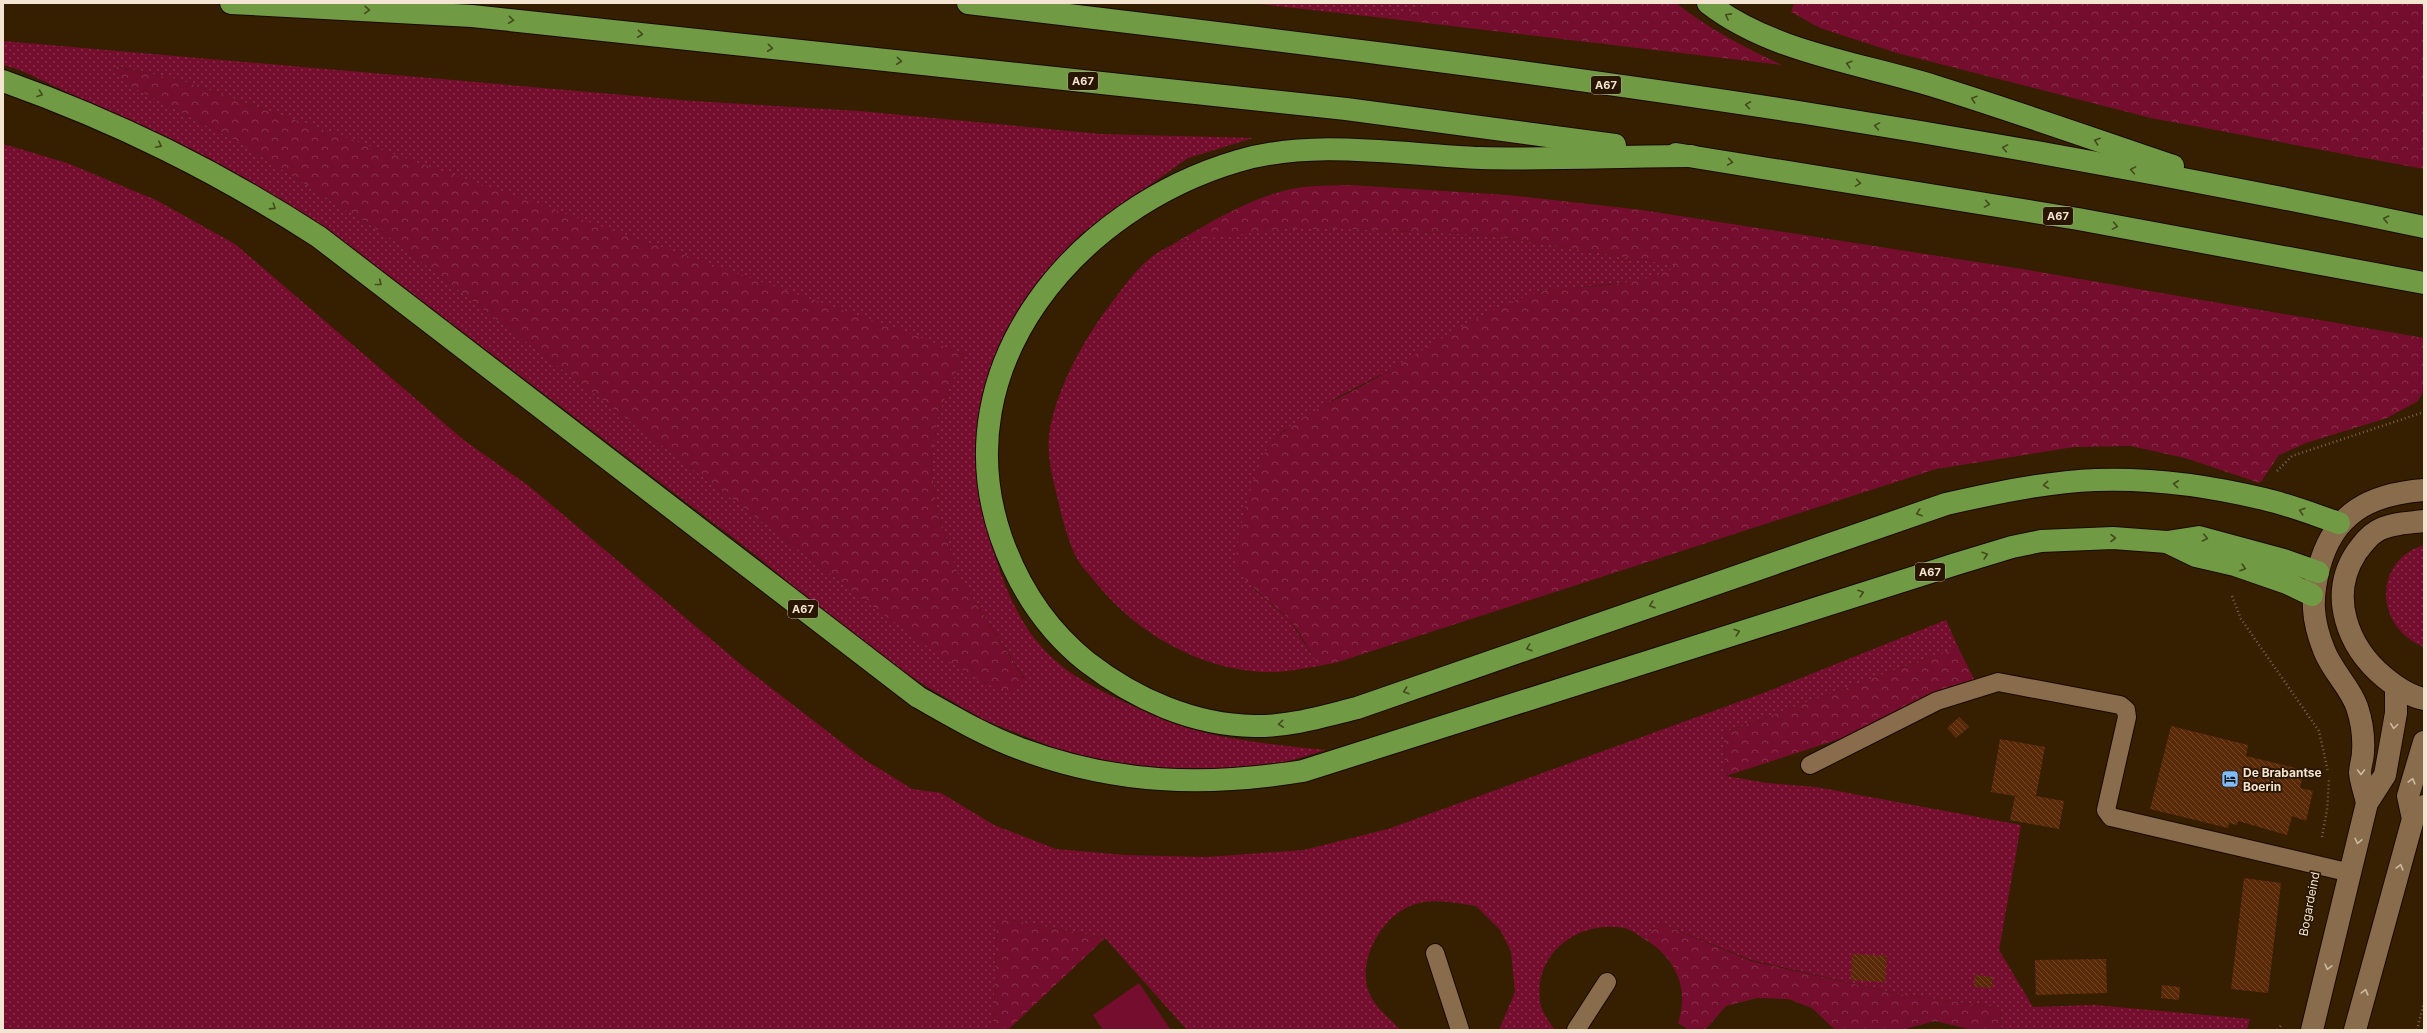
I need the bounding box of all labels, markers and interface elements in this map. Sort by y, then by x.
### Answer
one-way arrow [364,6,370,15]
one-way arrow [1725,13,1733,21]
one-way arrow [508,15,514,24]
one-way arrow [637,29,643,38]
one-way arrow [767,43,773,52]
one-way arrow [896,57,902,66]
one-way arrow [1846,60,1853,69]
road number: A67 [1068,72,1098,90]
road number: A67 [1591,76,1621,94]
one-way arrow [36,90,43,98]
one-way arrow [1970,96,1977,104]
one-way arrow [1745,101,1751,110]
one-way arrow [1874,122,1880,130]
one-way arrow [2094,137,2101,145]
one-way arrow [155,140,163,148]
one-way arrow [2002,144,2008,153]
one-way arrow [1727,157,1733,166]
one-way arrow [2130,166,2136,175]
one-way arrow [1855,178,1861,187]
one-way arrow [1983,199,1990,208]
one-way arrow [269,203,276,210]
road number: A67 [2043,207,2073,225]
one-way arrow [2383,215,2389,223]
one-way arrow [2112,221,2118,230]
one-way arrow [375,278,382,285]
one-way arrow [2043,480,2049,489]
one-way arrow [2173,480,2179,489]
one-way arrow [2299,507,2306,516]
one-way arrow [1916,508,1923,517]
one-way arrow [2110,534,2116,542]
one-way arrow [2202,534,2209,542]
one-way arrow [1981,551,1988,560]
road number: A67 [1915,563,1945,581]
one-way arrow [2240,563,2247,572]
one-way arrow [1857,589,1864,598]
road number: A67 [788,600,818,618]
one-way arrow [1648,601,1655,609]
one-way arrow [1733,628,1740,637]
one-way arrow [1525,643,1532,652]
one-way arrow [1403,686,1410,694]
one-way arrow [1278,720,1284,729]
one-way arrow [2390,723,2399,729]
place label: De Brabantse Boerin [2243,765,2322,794]
hotel icon: De Brabantse Boerin [2220,769,2240,789]
one-way arrow [2357,769,2365,775]
one-way arrow [2407,778,2416,785]
one-way arrow [2355,837,2363,844]
one-way arrow [2395,864,2404,871]
street label: Bogardeind [2295,871,2323,937]
one-way arrow [2324,963,2333,970]
one-way arrow [2361,989,2369,996]

